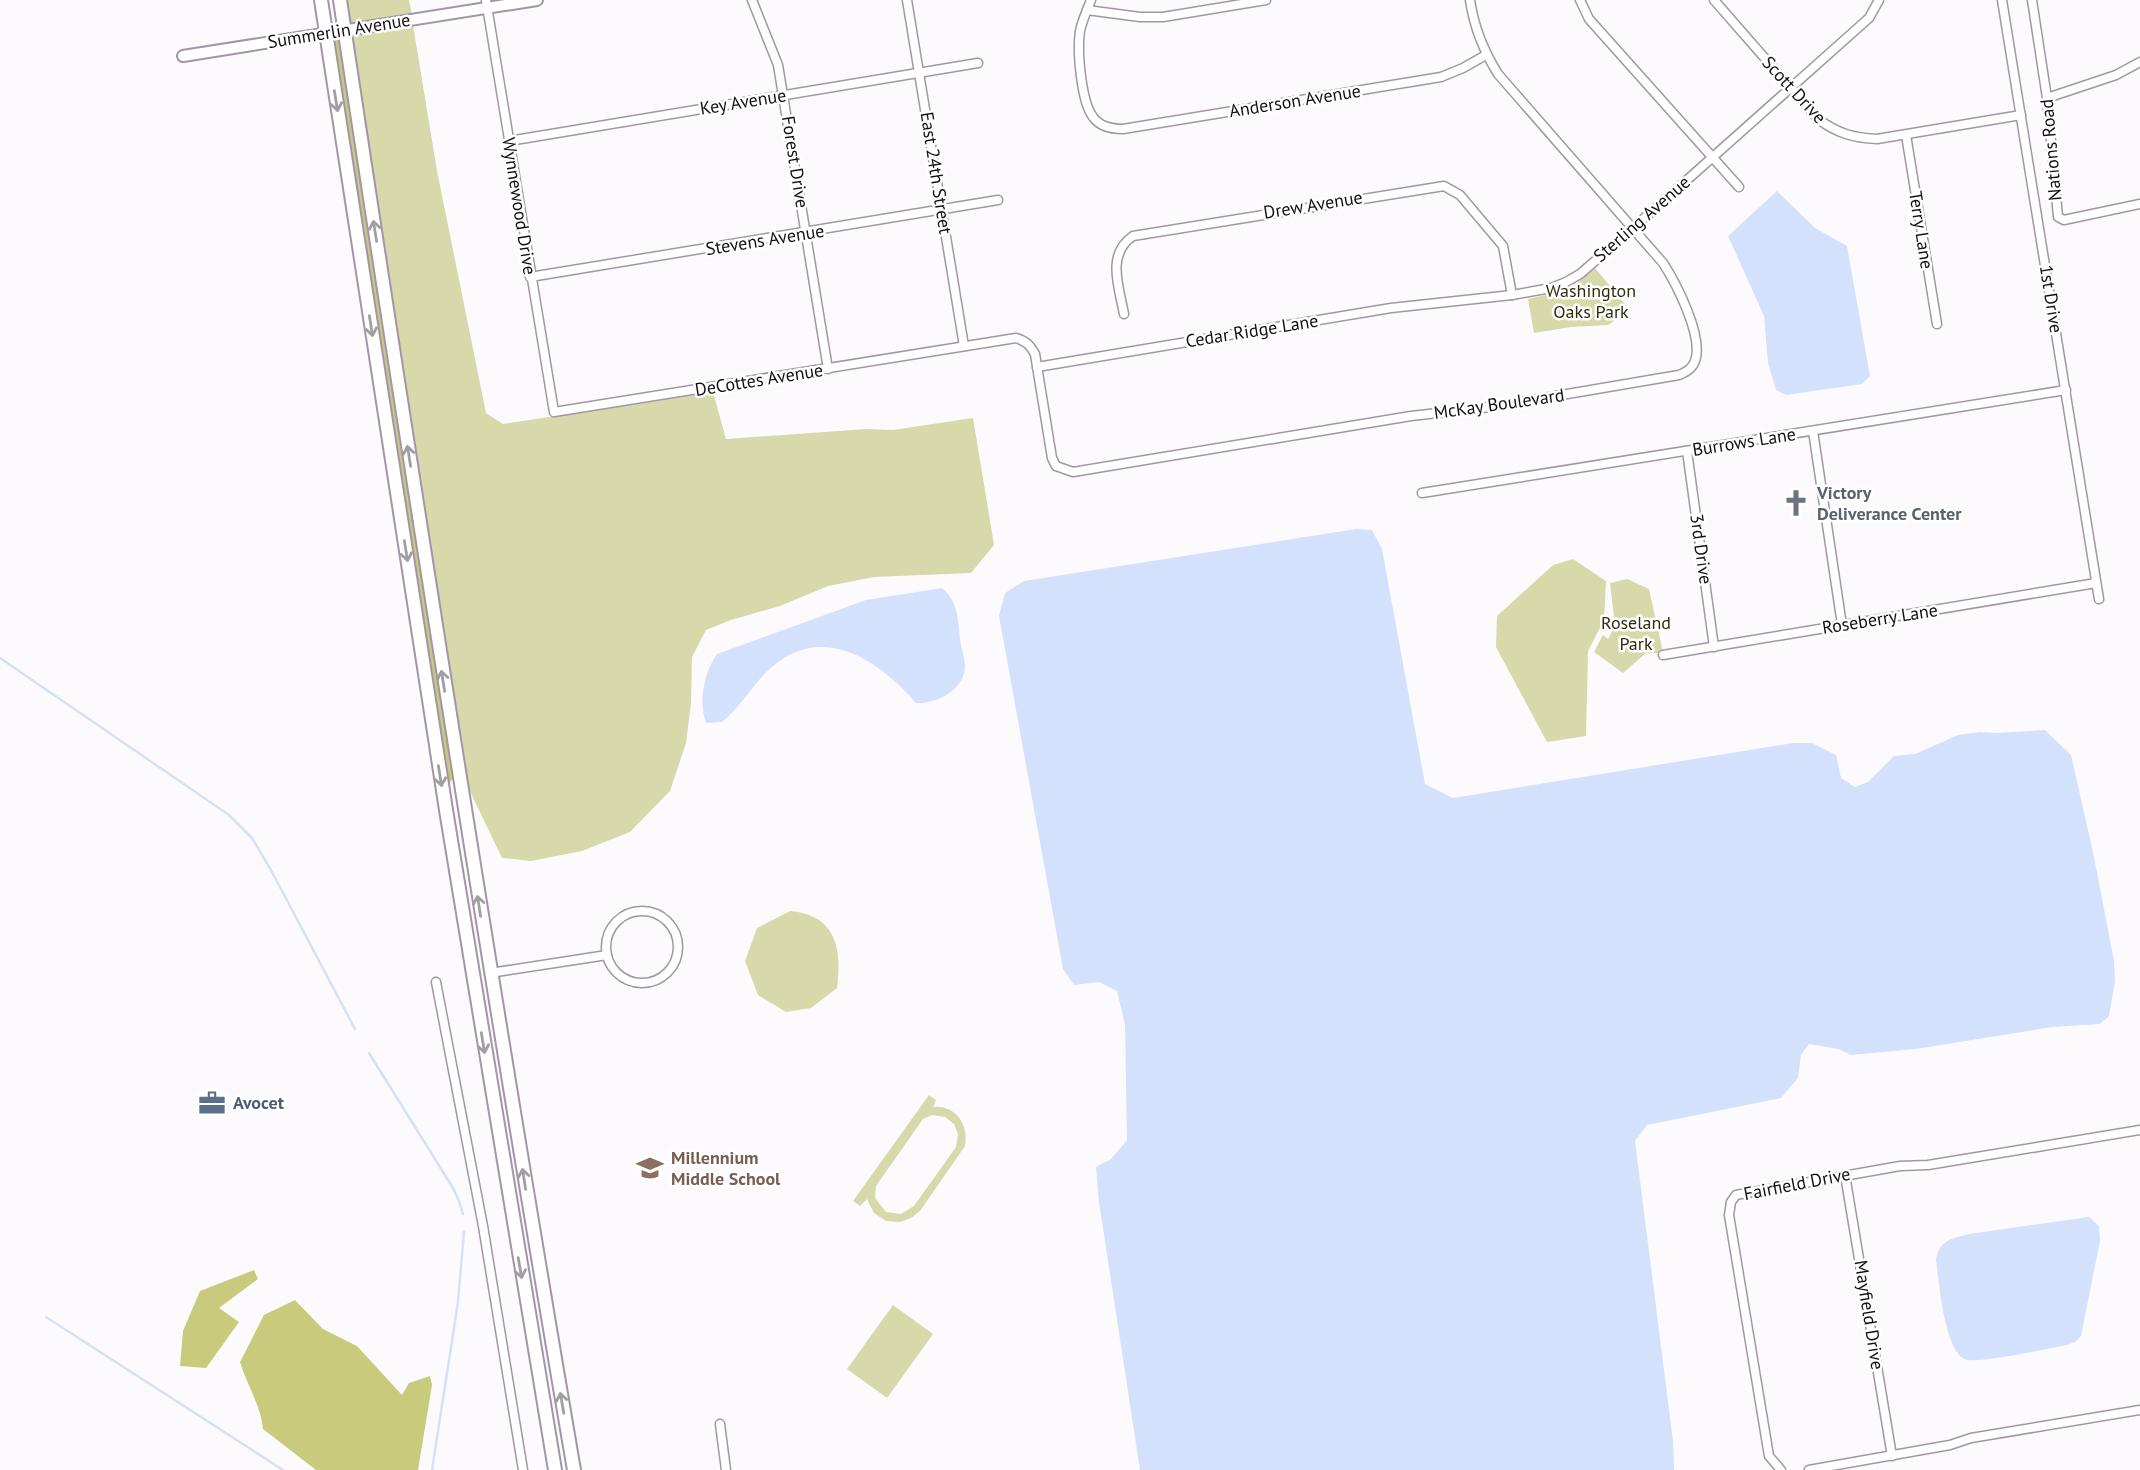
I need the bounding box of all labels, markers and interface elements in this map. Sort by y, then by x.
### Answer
street label: Summerlin Avenue [266,8,412,53]
street label: Scott Drive [1757,51,1832,128]
street label: Anderson Avenue [1228,79,1362,122]
street label: Key Avenue [698,83,788,120]
one-way arrow [330,89,343,112]
street label: Nations Road [2035,98,2066,202]
street label: East 24th Street [915,110,958,236]
street label: Forest Drive [777,114,814,210]
street label: Wynnewood Drive [497,136,542,276]
street label: Sterling Avenue [1589,170,1695,267]
street label: Drew Avenue [1262,185,1364,224]
street label: Terry Lane [1904,189,1939,270]
street label: Stevens Avenue [704,219,826,260]
one-way arrow [368,220,381,243]
street label: 1st Drive [2035,263,2068,335]
park label: Washington Oaks Park [1546,279,1636,323]
street label: Cedar Ridge Lane [1184,309,1320,352]
one-way arrow [365,314,378,337]
street label: DeCottes Avenue [693,358,825,401]
street label: McKay Boulevard [1432,383,1566,424]
street label: Burrows Lane [1691,422,1797,461]
one-way arrow [402,445,415,468]
place label: Victory Deliverance Center [1816,481,1962,525]
church icon: Victory Deliverance Center [1781,488,1811,518]
street label: 3rd Drive [1685,512,1718,586]
one-way arrow [400,539,413,562]
street label: Roseberry Lane [1820,598,1939,639]
park label: Roseland Park [1601,611,1671,655]
one-way arrow [437,670,450,693]
one-way arrow [434,764,447,787]
one-way arrow [473,895,486,918]
one-way arrow [477,1031,490,1054]
office icon: Avocet [197,1088,227,1118]
place label: Avocet [233,1091,285,1114]
place label: Millennium Middle School [671,1146,781,1190]
school or university icon: Millennium Middle School [635,1153,665,1183]
street label: Fairfield Drive [1742,1162,1852,1205]
one-way arrow [517,1168,530,1190]
one-way arrow [514,1256,527,1279]
street label: Mayfield Drive [1849,1259,1889,1371]
one-way arrow [555,1392,568,1415]

